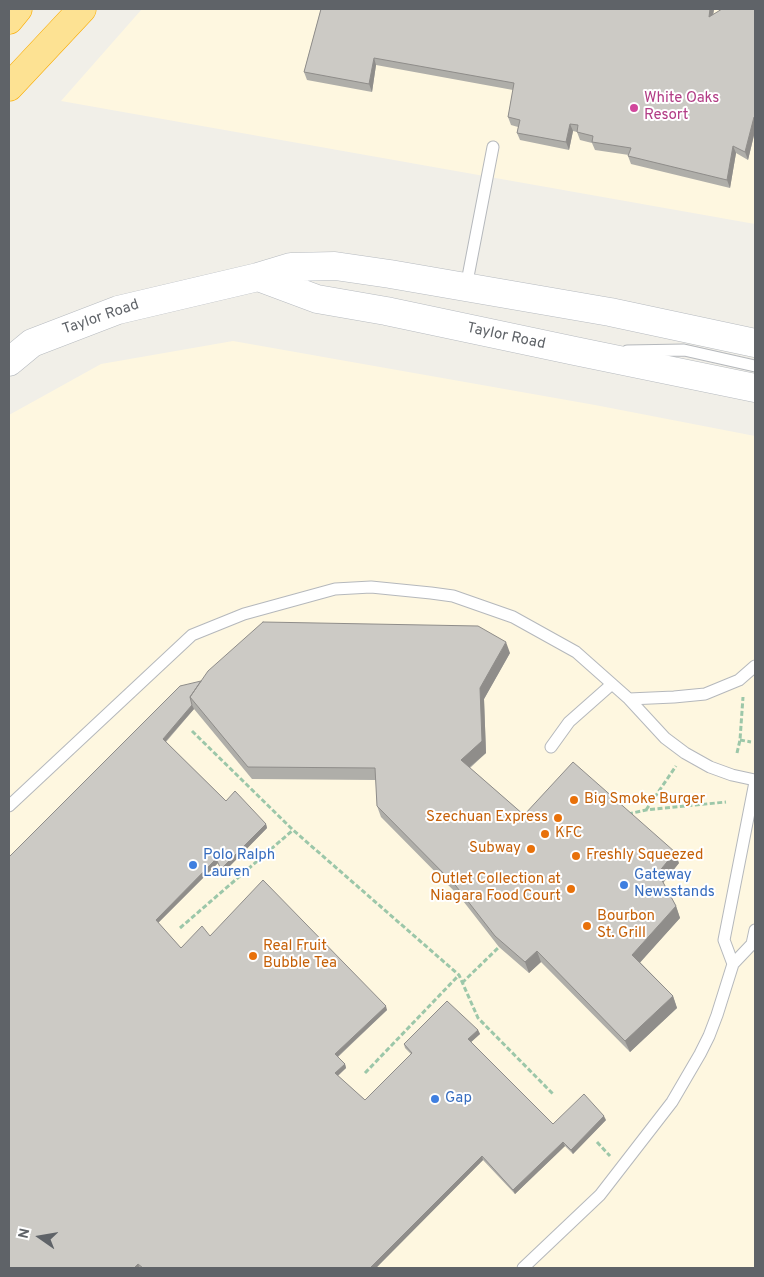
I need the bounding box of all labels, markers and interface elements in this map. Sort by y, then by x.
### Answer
place label: White Oaks Resort [644,90,719,125]
marker: White Oaks Resort [628,102,640,114]
street label: Taylor Road [60,296,142,340]
street label: Taylor Road [465,320,547,354]
place label: Big Smoke Burger [584,791,705,809]
marker: Big Smoke Burger [568,794,580,806]
place label: Szechuan Express [426,809,548,827]
marker: Szechuan Express [552,812,564,824]
place label: KFC [555,825,583,843]
marker: KFC [539,828,551,840]
place label: Subway [469,840,521,858]
marker: Subway [525,843,537,855]
place label: Polo Ralph Lauren [203,847,275,882]
place label: Freshly Squeezed [586,847,704,865]
marker: Freshly Squeezed [570,850,582,862]
marker: Polo Ralph Lauren [187,859,199,871]
place label: Gateway Newsstands [634,867,715,902]
place label: Outlet Collection at Niagara Food Court [430,871,561,906]
marker: Gateway Newsstands [618,879,630,891]
marker: Outlet Collection at Niagara Food Court [565,883,577,895]
place label: Bourbon St. Grill [597,908,655,943]
marker: Bourbon St. Grill [581,920,593,932]
place label: Real Fruit Bubble Tea [263,938,337,973]
marker: Real Fruit Bubble Tea [247,950,259,962]
place label: Gap [445,1090,472,1108]
marker: Gap [429,1093,441,1105]
north arrow [15,1212,65,1262]
text: N [15,1227,34,1240]

